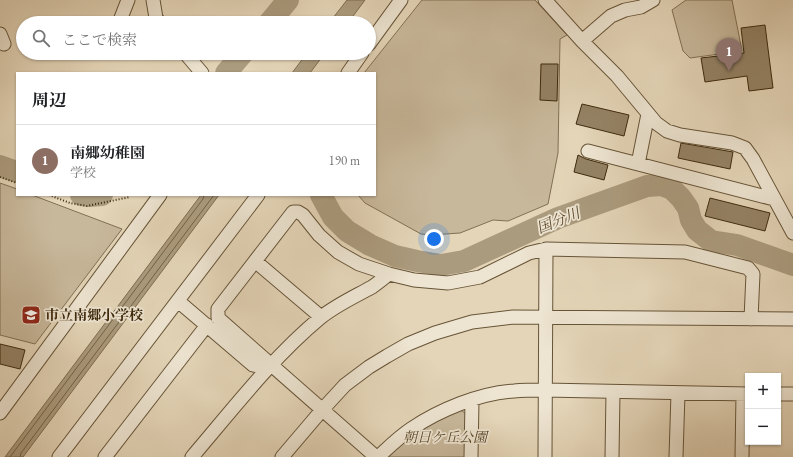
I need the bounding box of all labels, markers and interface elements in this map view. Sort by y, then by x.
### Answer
search box [16,16,376,60]
icon: search [30,27,52,49]
text: ここで検索 [62,30,137,49]
pin: 1 [716,38,742,71]
text: 周辺 [32,89,66,111]
text: 南郷幼稚園 [70,143,145,162]
text: 1 [42,152,48,169]
text: 190 m [329,152,360,169]
text: 学校 [70,164,96,181]
water label: 国分川 [534,202,584,237]
your location [424,229,444,249]
school or university icon: 市立南郷小学校 [20,304,42,326]
place label: 市立南郷小学校 [45,306,143,324]
map controls [745,373,781,445]
button: + [745,373,781,409]
button: − [745,409,781,445]
park label: 朝日ケ丘公園 [403,428,489,446]

